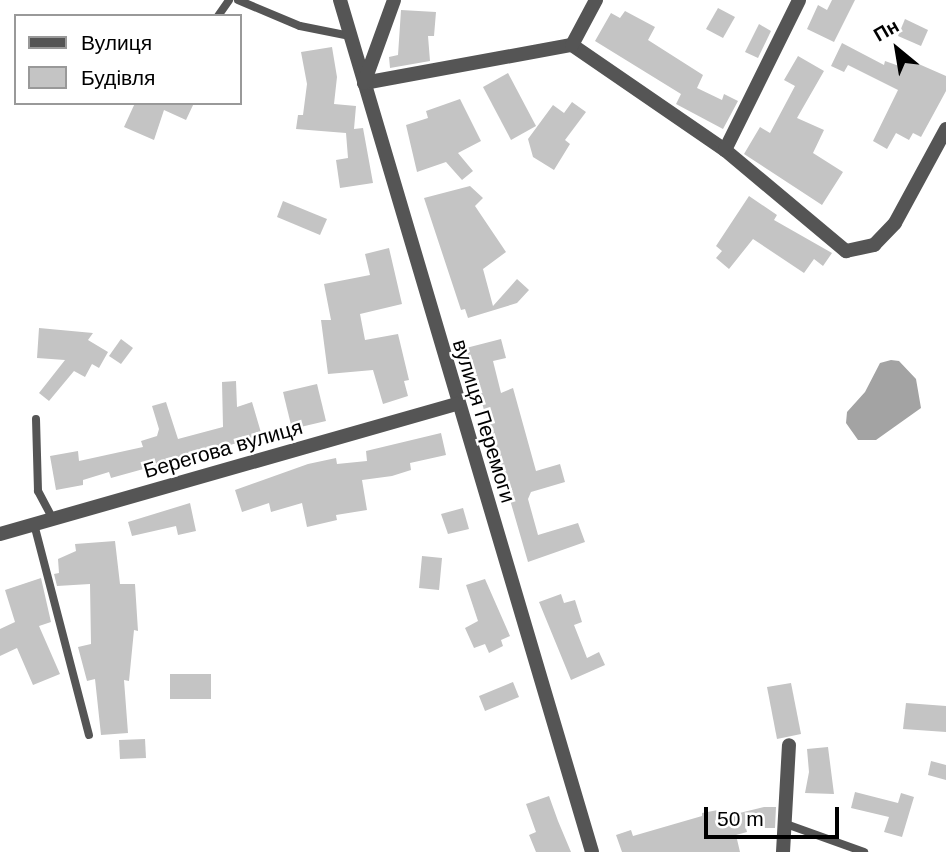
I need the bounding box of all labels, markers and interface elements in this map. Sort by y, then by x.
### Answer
legend [14,14,242,105]
north arrow [862,14,932,84]
text: Пн [870,15,902,46]
text: Вулиця [81,31,152,54]
text: Будівля [81,66,155,89]
street label: вулиця Перемоги [447,336,521,506]
street label: Берегова вулиця [141,414,305,484]
scale bar [708,792,843,836]
text: 50 m [717,807,764,830]

